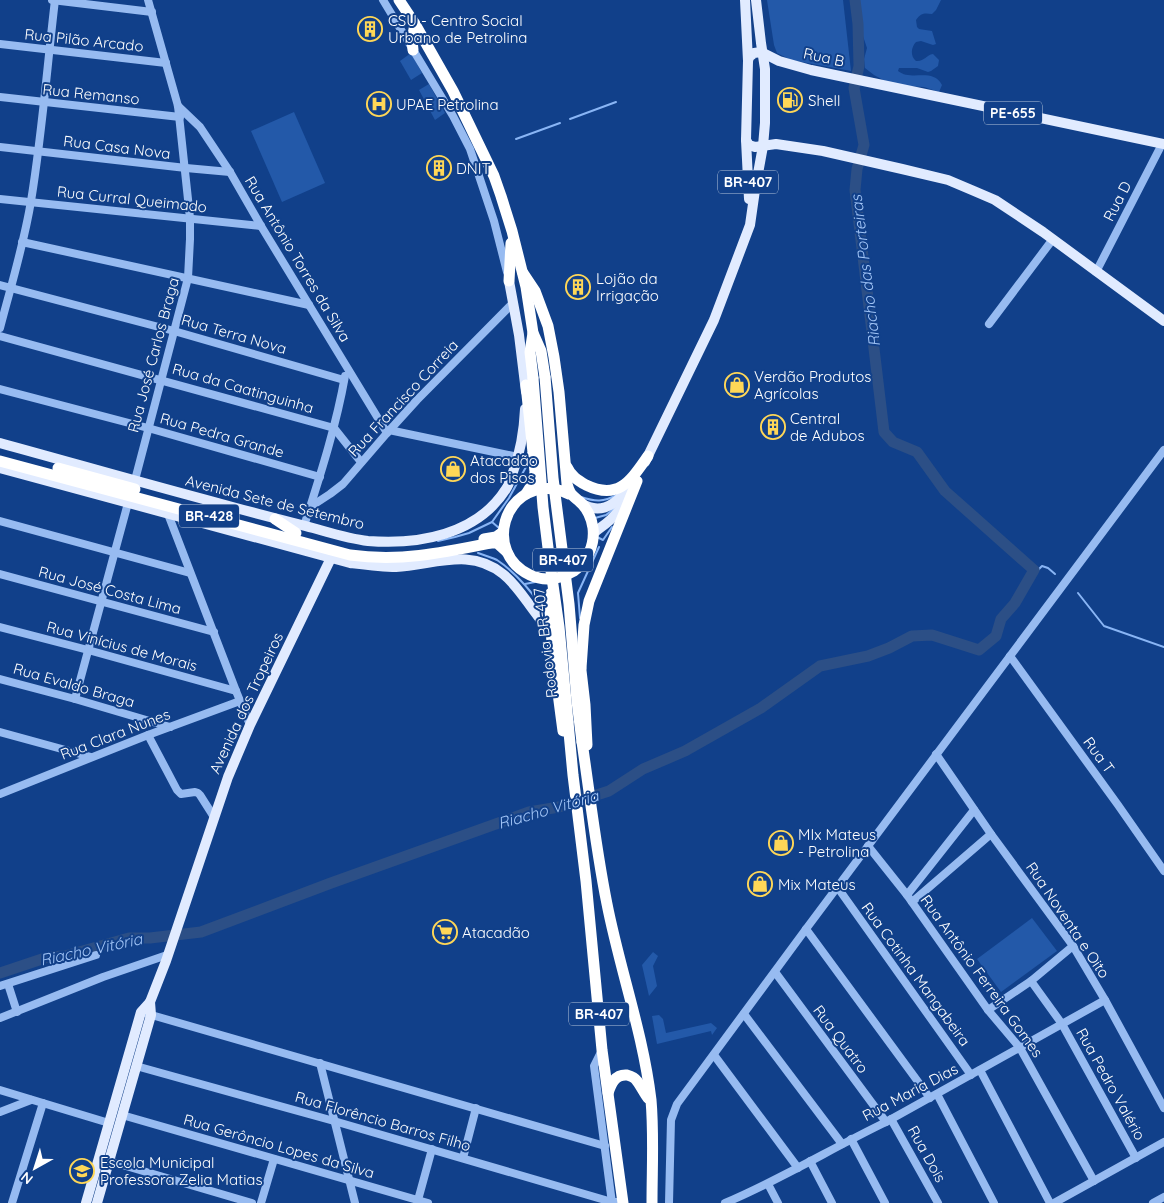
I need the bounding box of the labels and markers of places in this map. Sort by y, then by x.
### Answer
place label: CSU - Centro Social Urbano de Petrolina [388,11,527,47]
building icon: CSU - Centro Social Urbano de Petrolina [357,16,383,42]
fuel station icon: Shell [777,87,803,113]
hospital icon: UPAE Petrolina [366,91,392,117]
place label: Shell [808,91,840,110]
place label: UPAE Petrolina [396,95,499,114]
building icon: DNIT [426,155,452,181]
place label: DNIT [456,159,491,178]
place label: Lojão da Irrigação [596,269,659,305]
building icon: Lojão da Irrigação [565,274,591,300]
place label: Verdão Produtos Agrícolas [754,367,871,403]
shop icon: Verdão Produtos Agrícolas [724,372,750,398]
place label: Central de Adubos [790,409,864,445]
building icon: Central de Adubos [760,414,786,440]
place label: Atacadão dos Pisos [470,451,538,487]
shop icon: Atacadão dos Pisos [440,456,466,482]
place label: MIx Mateus - Petrolina [798,825,876,861]
shop icon: MIx Mateus - Petrolina [768,830,794,856]
shop icon: Mix Mateus [747,871,773,897]
place label: Mix Mateus [778,875,856,894]
supermarket icon: Atacadão [432,919,458,945]
place label: Atacadão [462,923,530,942]
place label: Escola Municipal Professora Zelia Matias [100,1153,263,1189]
school or university icon: Escola Municipal Professora Zelia Matias [69,1158,95,1184]

